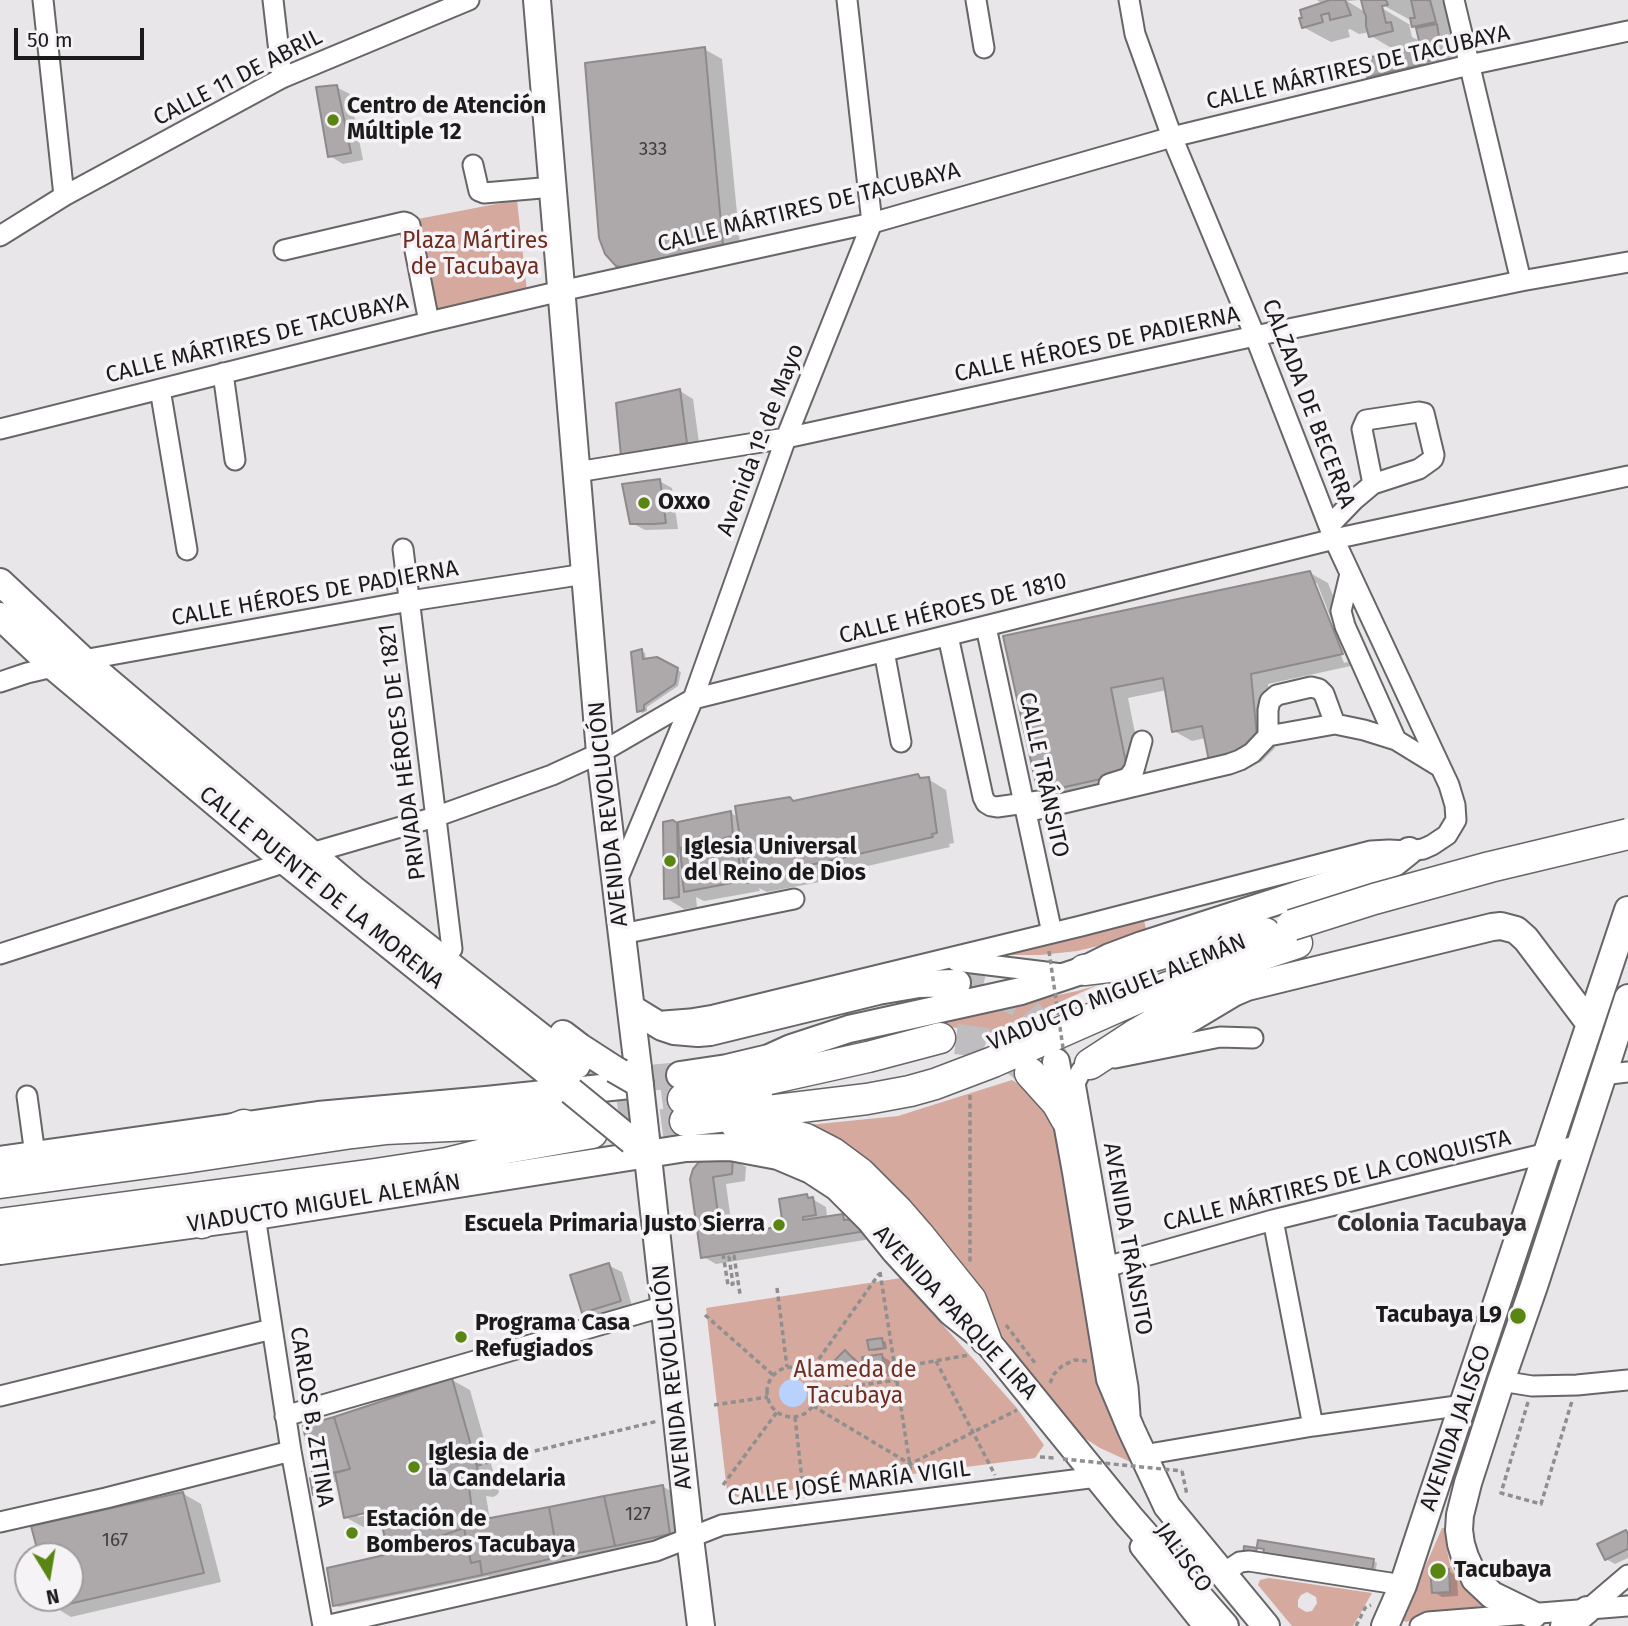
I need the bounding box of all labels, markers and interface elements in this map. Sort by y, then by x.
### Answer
scale bar [18,14,147,58]
street label: CALLE MÁRTIRES DE TACUBAYA [1204,20,1512,116]
street label: CALLE 11 DE ABRIL [149,24,327,132]
text: 50 m [27,27,73,53]
place label: Centro de Atención Múltiple 12 [347,93,546,147]
marker: Centro de Atención Múltiple 12 [325,112,341,128]
house number: 333 [639,139,667,161]
street label: CALLE MÁRTIRES DE TACUBAYA [655,157,963,259]
park label: Plaza Mártires de Tacubaya [402,228,548,282]
street label: CALLE MÁRTIRES DE TACUBAYA [103,288,411,390]
street label: CALZADA DE BECERRA [1255,295,1361,513]
street label: CALLE HÉROES DE PADIERNA [952,301,1242,389]
street label: Avenida 1º de Mayo [712,340,810,540]
place label: Oxxo [658,489,710,517]
marker: Oxxo [636,495,652,511]
street label: CALLE HÉROES DE PADIERNA [169,555,461,633]
street label: CALLE HÉROES DE 1810 [836,567,1070,651]
street label: PRIVADA HÉROES DE 1821 [374,622,432,882]
street label: CALLE TRÁNSITO [1012,690,1074,860]
street label: AVENIDA REVOLUCIÓN [583,700,635,928]
street label: CALLE PUENTE DE LA MORENA [193,781,449,995]
place label: Iglesia Universal del Reino de Dios [684,834,866,888]
marker: Iglesia Universal del Reino de Dios [662,853,678,869]
street label: VIADUCTO MIGUEL ALEMÁN [984,928,1250,1058]
street label: CALLE MÁRTIRES DE LA CONQUISTA [1160,1124,1514,1238]
street label: AVENIDA TRÁNSITO [1096,1140,1158,1338]
street label: VIADUCTO MIGUEL ALEMÁN [185,1169,463,1239]
district label: Colonia Tacubaya [1337,1210,1527,1238]
place label: Escuela Primaria Justo Sierra [464,1211,765,1239]
marker: Escuela Primaria Justo Sierra [771,1217,787,1233]
street label: AVENIDA PARQUE LIRA [867,1220,1043,1406]
street label: AVENIDA REVOLUCIÓN [647,1263,699,1491]
place label: Tacubaya L9 [1376,1302,1502,1330]
marker: Tacubaya L9 [1508,1306,1528,1326]
place label: Programa Casa Refugiados [475,1310,630,1364]
street label: CARLOS B. ZETINA [283,1325,339,1509]
marker: Programa Casa Refugiados [453,1329,469,1345]
street label: AVENIDA JALISCO [1415,1341,1497,1515]
park label: Alameda de Tacubaya [793,1357,917,1411]
place label: Iglesia de la Candelaria [428,1440,566,1494]
street label: CALLE JOSÉ MARÍA VIGIL [726,1455,972,1513]
marker: Iglesia de la Candelaria [406,1459,422,1475]
house number: 127 [625,1504,651,1526]
place label: Estación de Bomberos Tacubaya [366,1506,576,1560]
street label: JALISCO [1149,1518,1217,1598]
marker: Estación de Bomberos Tacubaya [344,1525,360,1541]
house number: 167 [102,1530,128,1552]
north arrow [14,1542,84,1612]
place label: Tacubaya [1454,1557,1552,1585]
marker: Tacubaya [1428,1561,1448,1581]
text: N [44,1584,61,1609]

